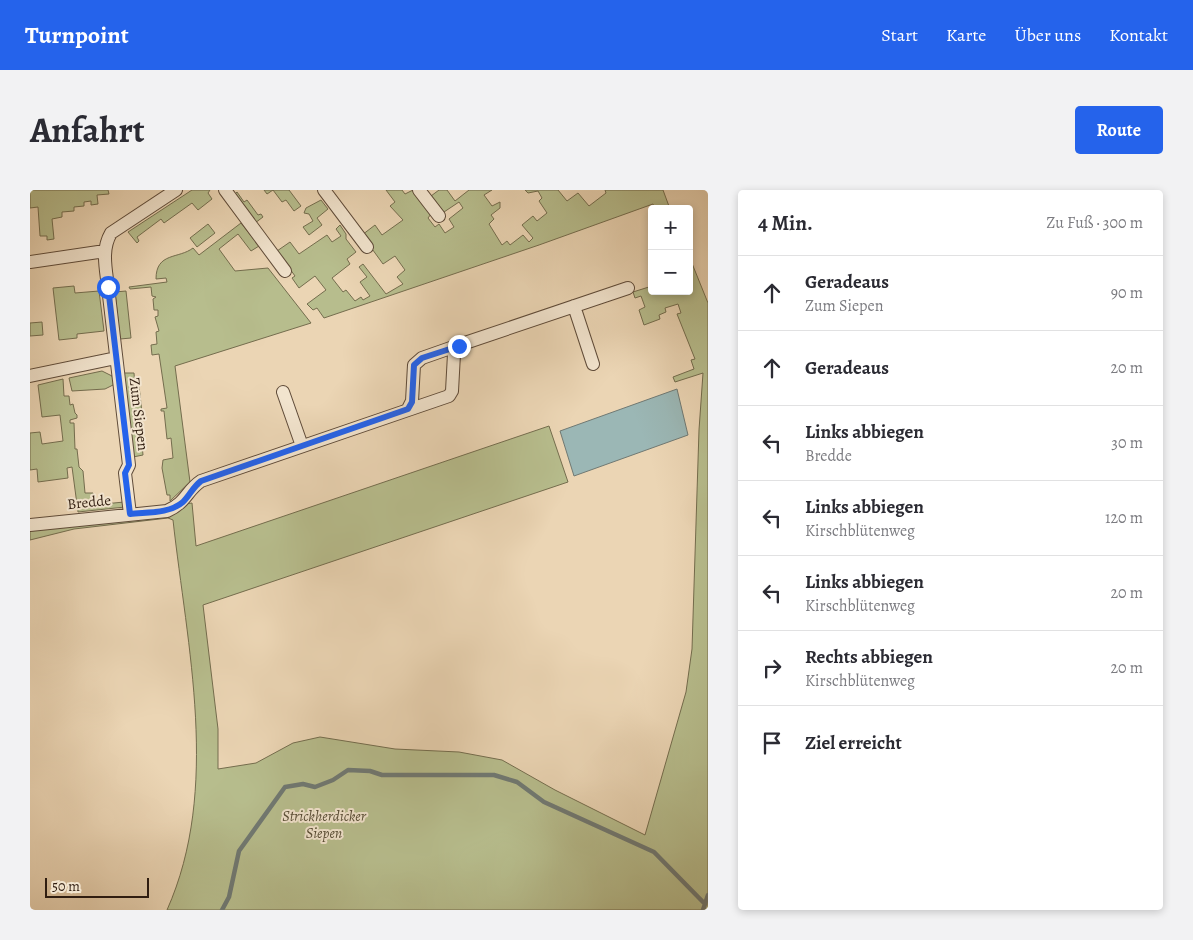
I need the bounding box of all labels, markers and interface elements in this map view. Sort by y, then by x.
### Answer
text: Turnpoint [25,19,129,51]
text: Start [881,23,918,47]
text: Karte [946,23,986,47]
text: Über uns [1014,23,1081,47]
text: Kontakt [1109,23,1168,47]
text: Anfahrt [30,106,145,154]
button: Route [1075,106,1163,154]
map controls [648,205,693,295]
button: + [648,205,693,250]
text: 4 Min. [758,209,813,237]
text: Zu Fuß · 300 m [1046,212,1143,234]
button: − [648,250,693,295]
text: Geradeaus [805,269,889,295]
route start [97,276,120,299]
icon: ahead [758,279,786,307]
text: 90 m [1111,282,1143,304]
text: Zum Siepen [805,295,883,317]
route end [448,335,471,358]
icon: ahead [758,354,786,382]
text: Geradeaus [805,355,889,381]
text: 20 m [1110,357,1143,379]
street label: Zum Siepen [125,376,153,452]
text: Links abbiegen [805,419,924,445]
icon: left [758,429,786,457]
text: 30 m [1111,432,1143,454]
text: Bredde [805,445,852,467]
street label: Bredde [66,490,112,514]
text: Links abbiegen [805,494,924,520]
icon: left [758,504,786,532]
text: 120 m [1105,507,1143,529]
text: Kirschblütenweg [805,520,915,542]
text: Links abbiegen [805,569,924,595]
icon: left [758,579,786,607]
text: 20 m [1110,582,1143,604]
text: Kirschblütenweg [805,595,915,617]
text: Rechts abbiegen [805,644,933,670]
icon: right [758,654,786,682]
text: 20 m [1110,657,1143,679]
text: Kirschblütenweg [805,670,915,692]
icon: arrive [758,729,786,757]
text: Ziel erreicht [805,730,902,756]
park label: Strickherdicker Siepen [282,806,367,843]
scale bar [45,875,149,898]
text: 50 m [52,877,80,896]

